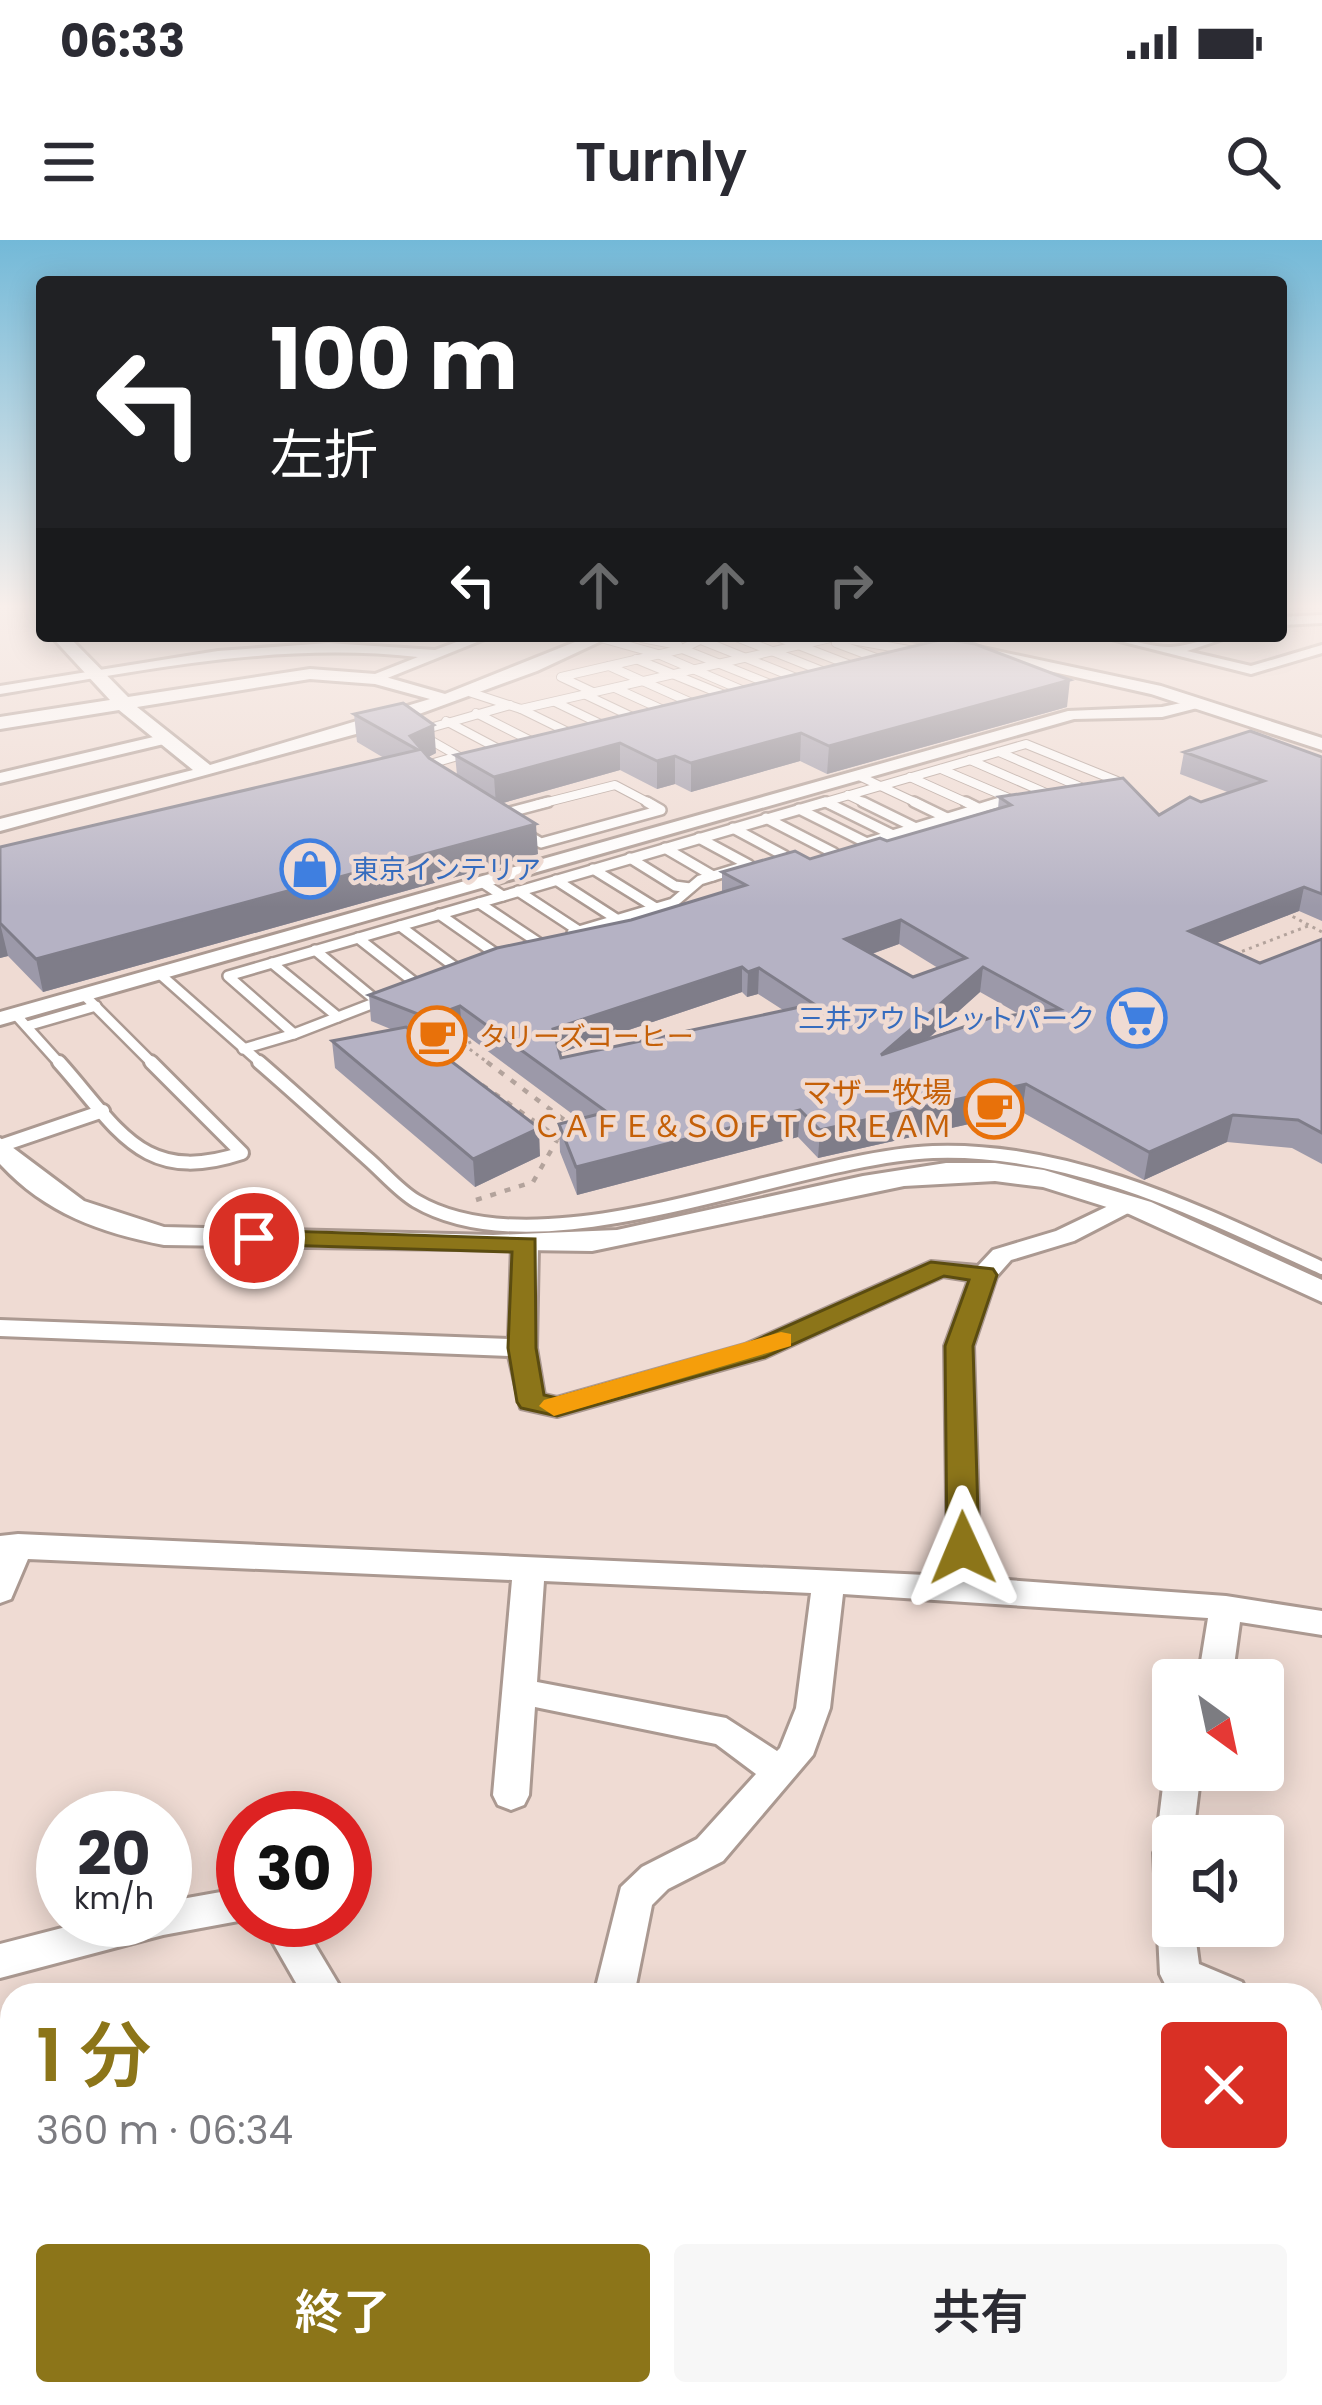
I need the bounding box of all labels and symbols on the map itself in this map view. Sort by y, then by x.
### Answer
shop icon: 東京インテリア [279,838,341,900]
place label: 東京インテリア [352,851,541,888]
supermarket icon: 三井アウトレットパーク [1106,987,1168,1049]
place label: 三井アウトレットパーク [798,1000,1095,1037]
cafe icon: タリーズコーヒー [406,1005,468,1067]
place label: タリーズコーヒー [479,1018,694,1055]
place label: マザー牧場 ＣＡＦＥ＆ＳＯＦＴＣＲＥＡＭ [532,1071,952,1148]
cafe icon: マザー牧場 ＣＡＦＥ＆ＳＯＦＴＣＲＥＡＭ [963,1078,1025,1140]
pin [203,1187,305,1289]
position arrow [900,1485,1026,1611]
north arrow [1152,1659,1284,1791]
speed limit sign: 30 [216,1791,372,1947]

